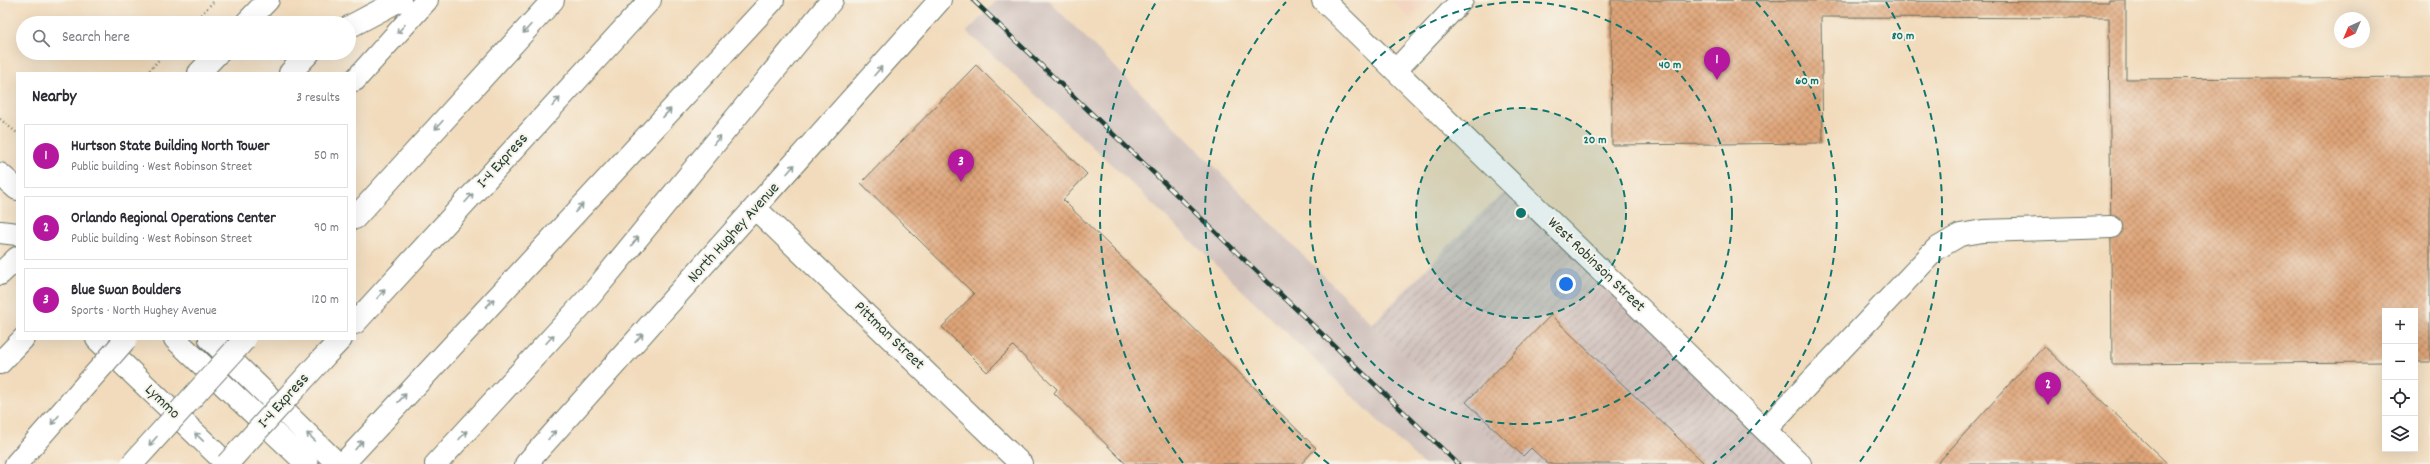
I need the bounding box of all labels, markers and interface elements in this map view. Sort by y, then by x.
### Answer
north arrow [2334,12,2370,48]
search box [16,16,356,60]
one-way arrow [396,24,405,34]
one-way arrow [522,24,531,34]
icon: search [30,27,52,49]
text: Search here [62,27,130,49]
text: 80 m [1892,28,1914,45]
pin: 1 [1704,47,1730,80]
text: 40 m [1659,57,1681,74]
one-way arrow [873,66,882,76]
text: 60 m [1795,73,1819,90]
text: Nearby [32,86,76,110]
text: 3 results [296,89,340,108]
one-way arrow [552,97,561,107]
one-way arrow [663,108,672,118]
one-way arrow [435,120,444,131]
street label: I-4 Express [472,128,534,194]
text: 20 m [1584,132,1606,149]
one-way arrow [713,135,722,146]
text: Hurtson State Building North Tower [71,136,270,158]
text: 1 [45,147,47,166]
text: 50 m [314,147,339,166]
pin: 3 [948,149,974,182]
text: Public building · West Robinson Street [71,158,252,177]
one-way arrow [787,163,796,174]
street label: North Hughey Avenue [683,178,785,288]
one-way arrow [464,193,474,203]
one-way arrow [574,203,584,213]
centre of rings [1514,206,1528,220]
text: Orlando Regional Operations Center [71,208,276,230]
street label: West Robinson Street [1542,212,1650,318]
text: 2 [43,219,49,238]
text: 90 m [314,219,339,238]
text: Public building · West Robinson Street [71,230,252,249]
one-way arrow [631,235,640,246]
your location [1556,274,1576,294]
text: Blue Swan Boulders [71,280,181,302]
one-way arrow [377,289,386,299]
text: 3 [43,291,49,310]
text: 120 m [311,291,339,310]
street label: Pittman Street [848,296,930,376]
one-way arrow [485,298,495,308]
text: Sports · North Hughey Avenue [71,302,217,321]
map controls [2382,308,2418,452]
button: + [2382,308,2418,344]
one-way arrow [635,333,644,344]
one-way arrow [546,334,555,345]
button: − [2382,344,2418,380]
street label: I-4 Express [253,368,315,434]
pin: 2 [2035,372,2061,405]
street label: Lymmo [139,379,185,425]
button: locate [2382,380,2418,416]
one-way arrow [397,393,406,403]
one-way arrow [51,414,60,425]
button: layers [2382,416,2418,452]
one-way arrow [458,430,467,440]
one-way arrow [548,430,557,440]
one-way arrow [194,433,204,442]
one-way arrow [306,433,316,442]
one-way arrow [149,435,158,446]
one-way arrow [354,440,363,451]

